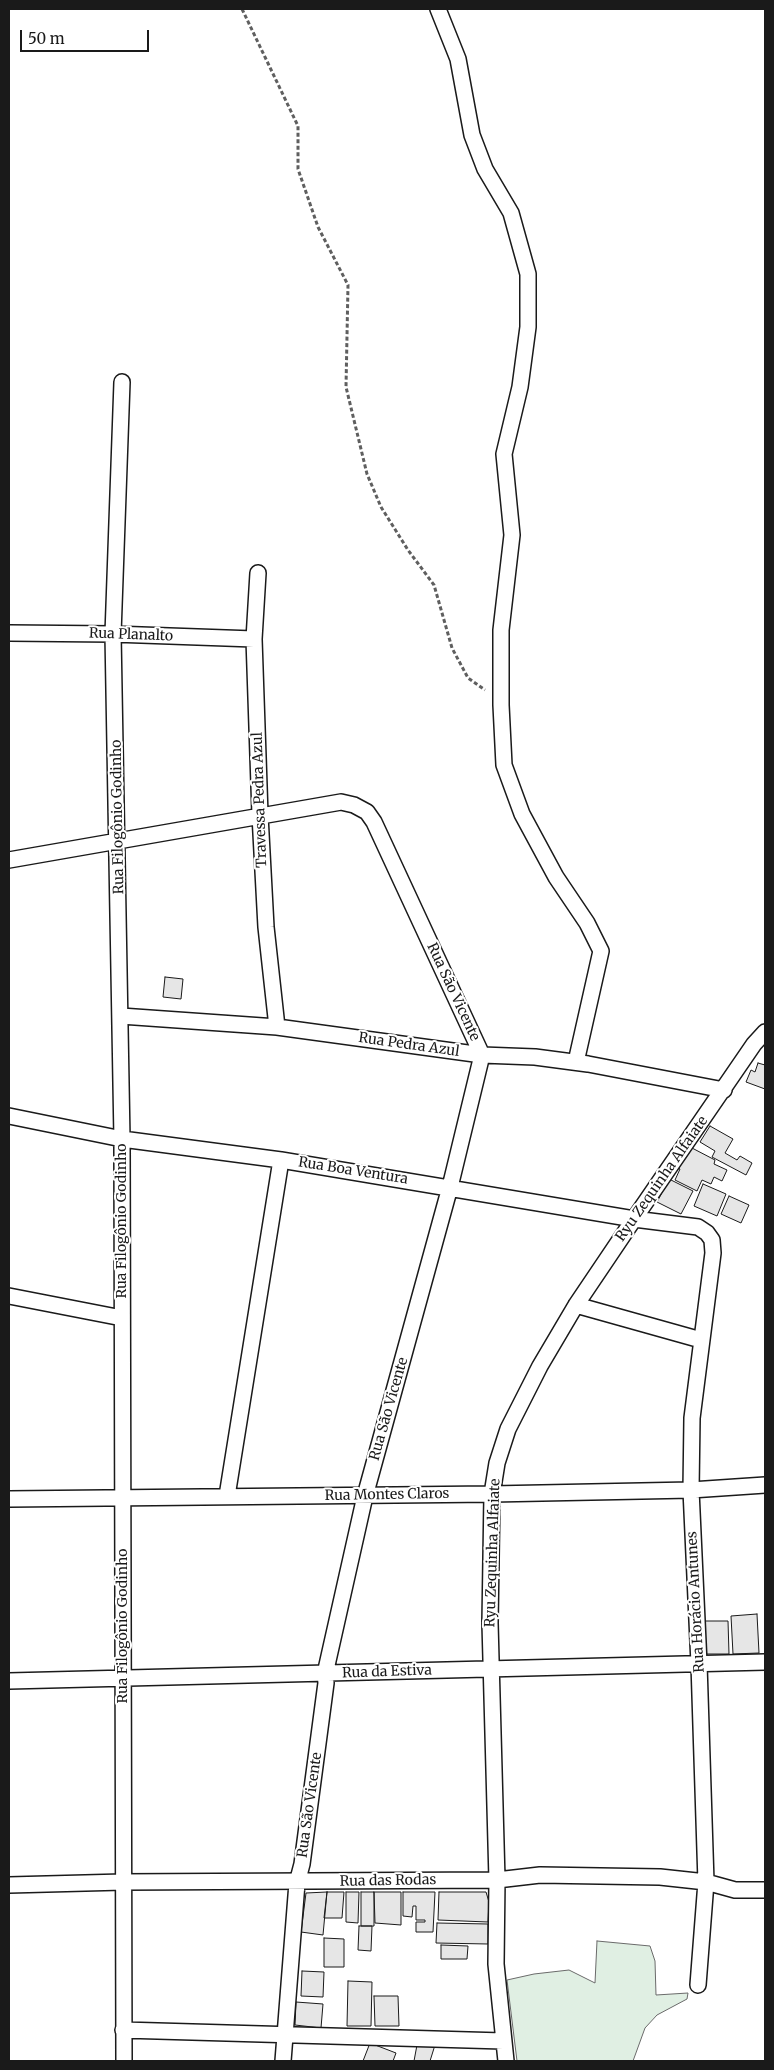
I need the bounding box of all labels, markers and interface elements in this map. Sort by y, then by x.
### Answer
scale bar [22,20,151,52]
text: 50 m [28,29,65,48]
street label: Rua Planalto [89,625,173,645]
street label: Travessa Pedra Azul [249,732,271,868]
street label: Rua Filogônio Godinho [108,739,128,895]
street label: Rua São Vicente [423,940,483,1044]
street label: Rua Pedra Azul [357,1030,461,1060]
street label: Ryu Zequinha Alfaiate [612,1113,712,1245]
street label: Rua Filogônio Godinho [114,1144,130,1298]
street label: Rua Boa Ventura [297,1154,409,1188]
street label: Rua São Vicente [366,1356,412,1462]
street label: Ryu Zequinha Alfaiate [482,1478,504,1628]
street label: Rua Montes Claros [324,1486,450,1504]
street label: Rua Horácio Antunes [684,1531,708,1673]
street label: Rua Filogônio Godinho [115,1549,131,1703]
street label: Rua da Estiva [342,1662,432,1682]
street label: Rua São Vicente [294,1751,326,1859]
street label: Rua das Rodas [340,1872,436,1890]

